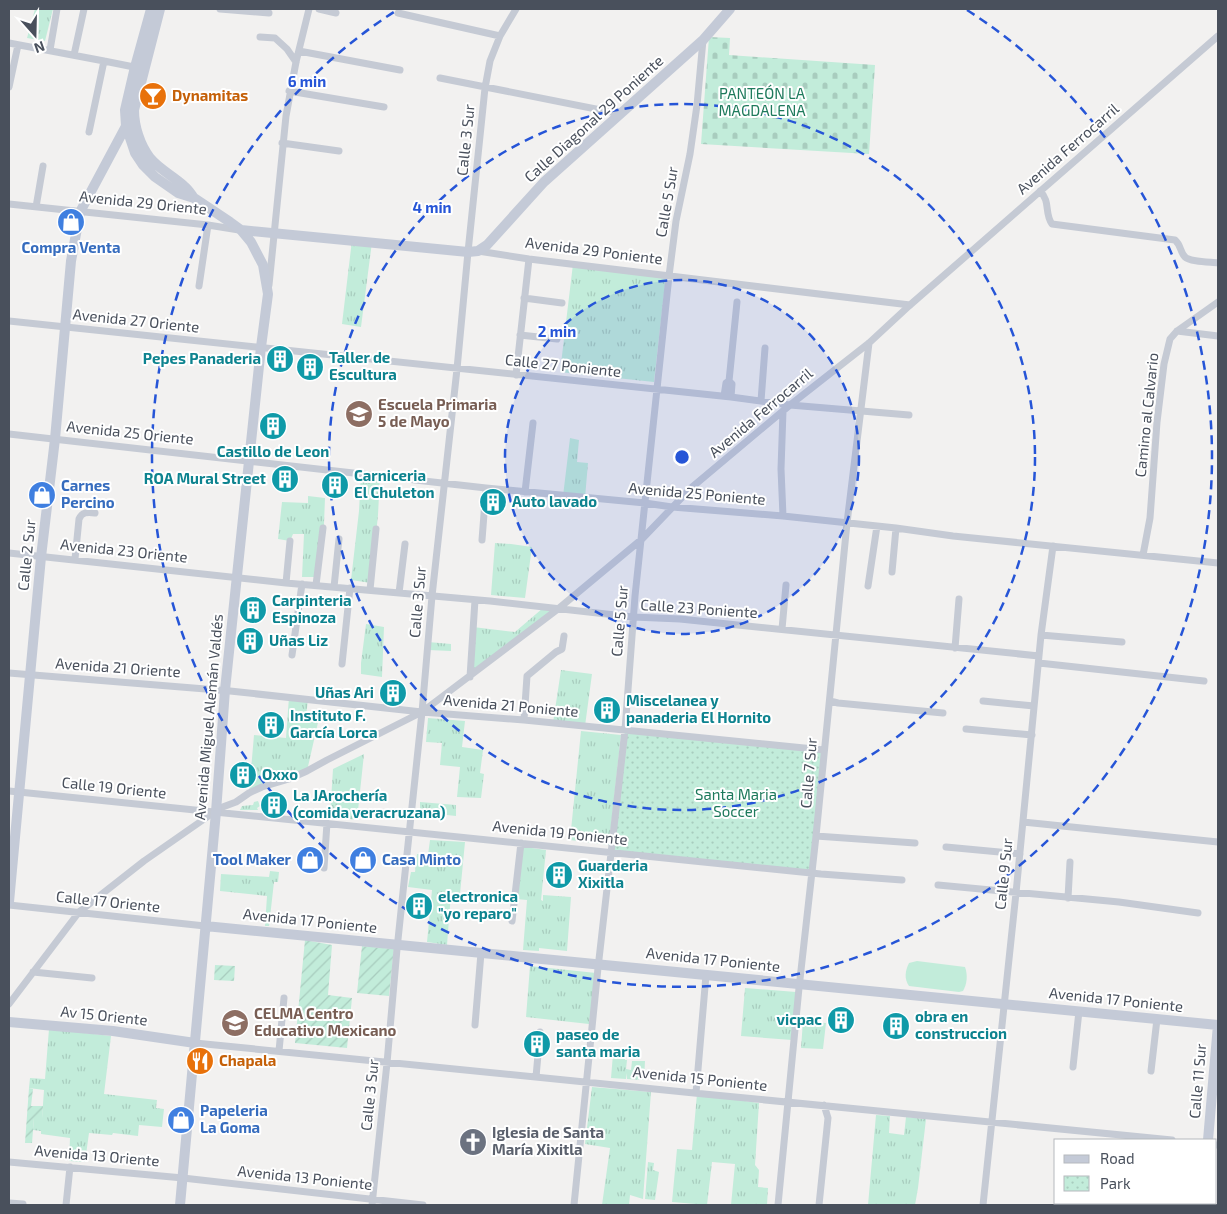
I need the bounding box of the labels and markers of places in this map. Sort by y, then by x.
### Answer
bar icon: Dynamitas [138,81,168,111]
place label: Dynamitas [172,86,248,105]
shop icon: Compra Venta [56,207,86,237]
place label: Compra Venta [22,238,120,256]
building icon: Pepes Panaderia [265,344,295,374]
place label: Taller de Escultura [329,348,397,383]
place label: Pepes Panaderia [143,349,261,367]
building icon: Taller de Escultura [295,352,325,382]
place label: Escuela Primaria 5 de Mayo [378,395,497,431]
school or university icon: Escuela Primaria 5 de Mayo [344,399,374,429]
building icon: Castillo de Leon [258,411,288,441]
place label: Castillo de Leon [217,442,329,460]
centre of rings [673,448,691,466]
building icon: ROA Mural Street [270,464,300,494]
place label: Carniceria El Chuleton [354,466,435,501]
place label: ROA Mural Street [144,469,266,487]
building icon: Carniceria El Chuleton [320,470,350,500]
place label: Carnes Percino [61,476,115,511]
shop icon: Carnes Percino [27,480,57,510]
building icon: Auto lavado [478,487,508,517]
place label: Auto lavado [512,492,597,510]
place label: Carpinteria Espinoza [272,591,352,626]
building icon: Carpinteria Espinoza [238,595,268,625]
building icon: Uñas Liz [235,626,265,656]
place label: Uñas Liz [269,631,328,649]
building icon: Uñas Ari [378,678,408,708]
place label: Uñas Ari [315,683,374,701]
place label: Miscelanea y panaderia El Hornito [626,691,771,726]
building icon: Miscelanea y panaderia El Hornito [592,695,622,725]
place label: Instituto F. García Lorca [290,706,377,741]
building icon: Instituto F. García Lorca [256,710,286,740]
building icon: Oxxo [228,760,258,790]
place label: Oxxo [262,765,298,783]
place label: La JArochería (comida veracruzana) [293,786,445,821]
building icon: La JArochería (comida veracruzana) [259,790,289,820]
shop icon: Tool Maker [295,845,325,875]
shop icon: Casa Minto [348,845,378,875]
place label: Tool Maker [213,850,292,868]
place label: Casa Minto [382,850,461,868]
place label: Guarderia Xixitla [578,856,648,891]
building icon: Guarderia Xixitla [544,860,574,890]
place label: electronica "yo reparo" [438,887,518,923]
building icon: electronica "yo reparo" [404,891,434,921]
place label: CELMA Centro Educativo Mexicano [254,1004,396,1039]
building icon: vicpac [826,1005,856,1035]
place label: obra en construccion [915,1007,1007,1042]
school or university icon: CELMA Centro Educativo Mexicano [220,1008,250,1038]
place label: vicpac [777,1010,822,1028]
building icon: obra en construccion [881,1011,911,1041]
place label: paseo de santa maria [556,1025,640,1060]
building icon: paseo de santa maria [522,1029,552,1059]
restaurant icon: Chapala [185,1046,215,1076]
place label: Chapala [219,1051,276,1069]
place label: Papeleria La Goma [200,1101,268,1136]
shop icon: Papeleria La Goma [166,1105,196,1135]
place label: Iglesia de Santa María Xixitla [492,1123,604,1158]
church icon: Iglesia de Santa María Xixitla [458,1127,488,1157]

